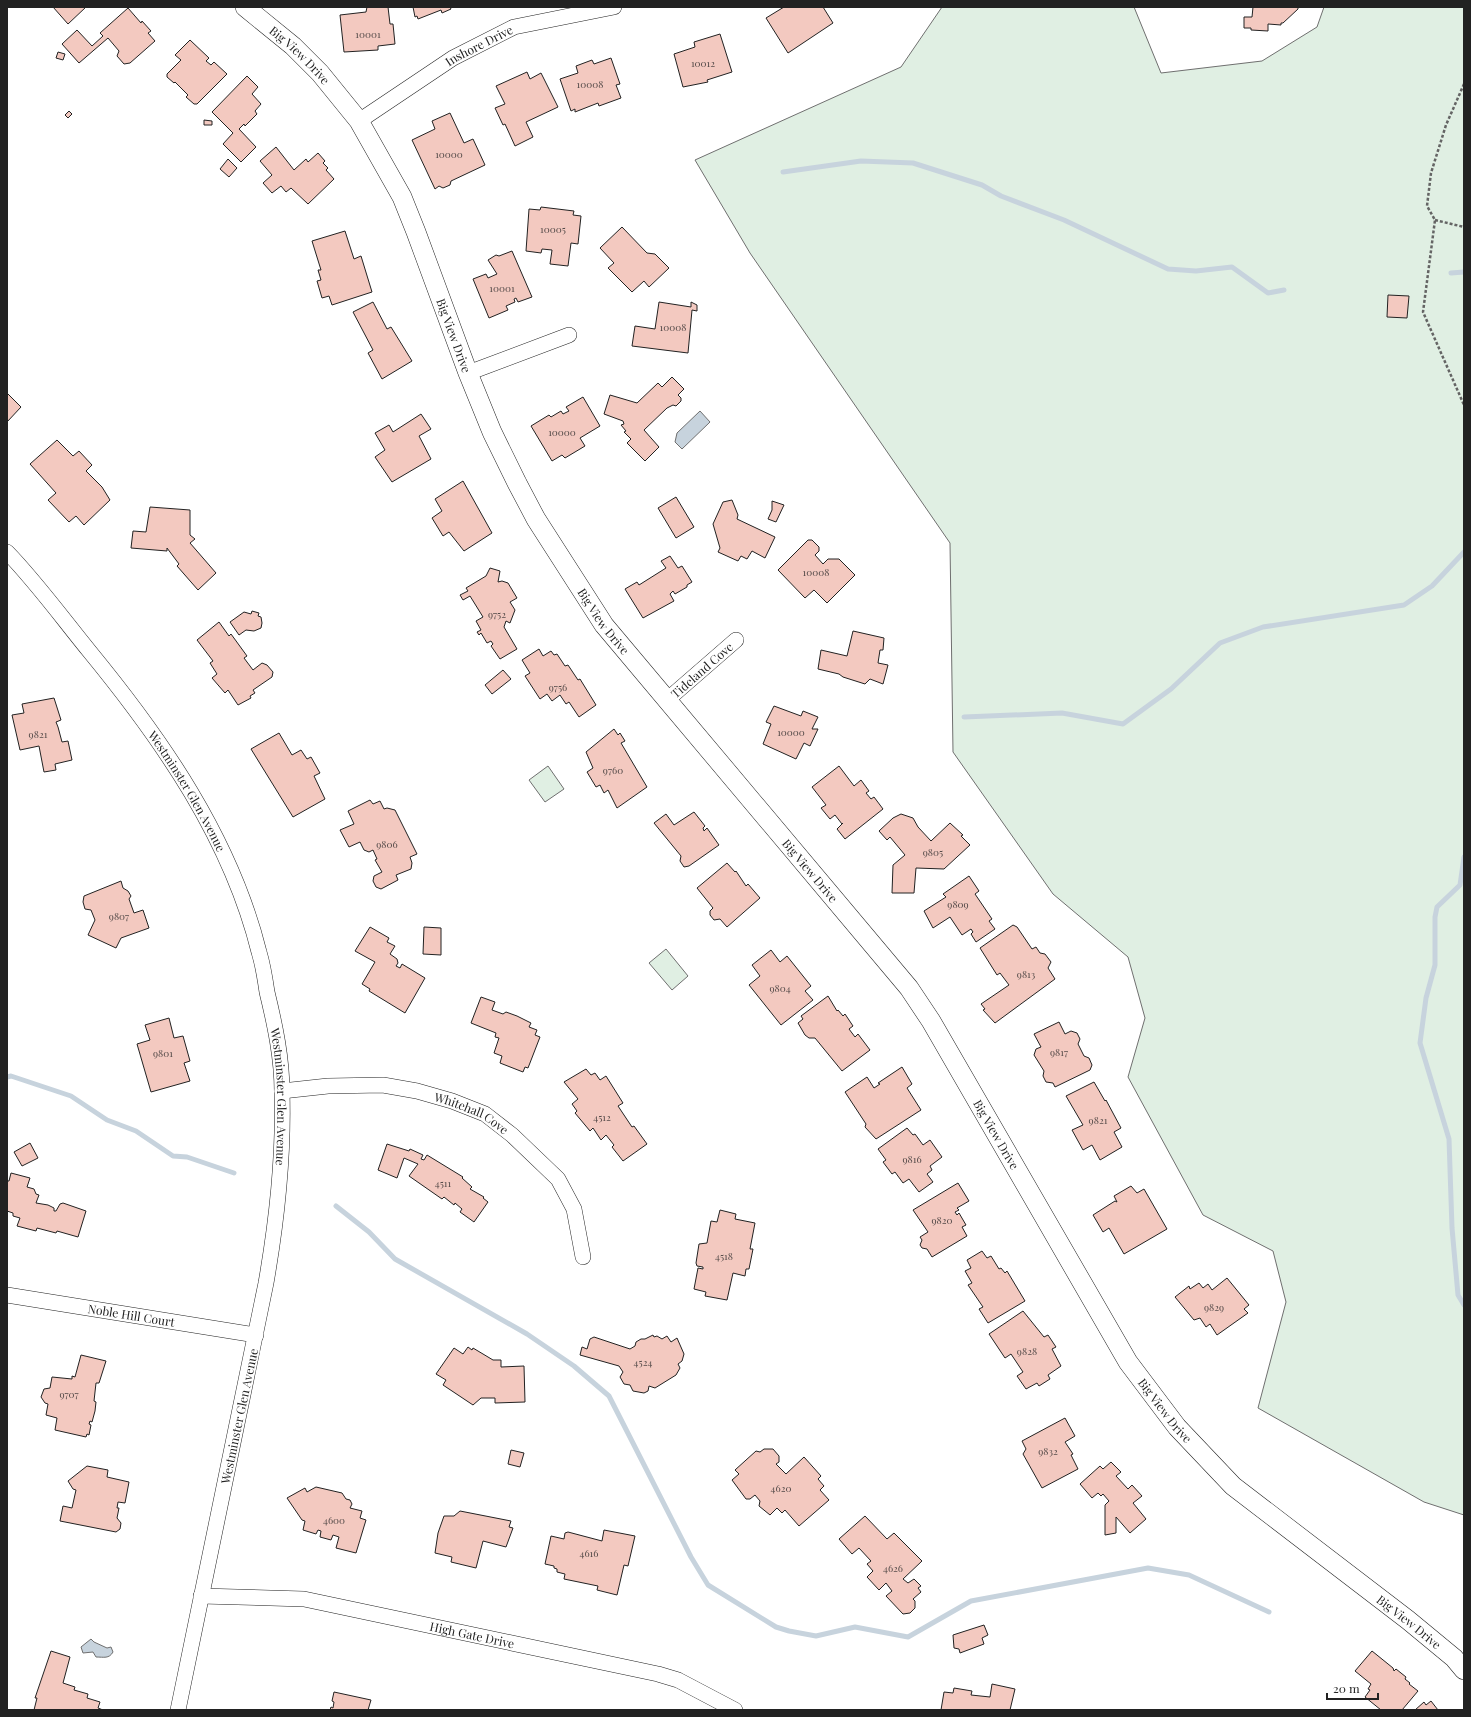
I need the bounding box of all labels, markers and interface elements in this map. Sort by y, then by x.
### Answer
street label: Inshore Drive [442,21,515,69]
street label: Big View Drive [266,22,334,87]
house number: 10001 [355,27,381,41]
house number: 10012 [691,56,715,70]
house number: 10008 [577,77,603,91]
house number: 10000 [435,147,463,161]
house number: 10005 [540,222,566,236]
house number: 10001 [489,281,515,295]
street label: Big View Drive [433,296,475,375]
house number: 10008 [660,320,686,334]
house number: 10000 [548,425,576,439]
house number: 10008 [803,565,829,579]
street label: Big View Drive [574,585,633,657]
house number: 9752 [488,607,506,621]
street label: Tideland Cove [667,638,736,701]
house number: 9756 [549,680,567,694]
house number: 10000 [777,725,805,739]
house number: 9821 [29,727,48,741]
street label: Westminster Glen Avenue [144,727,229,854]
house number: 9760 [603,763,623,777]
street label: Big View Drive [779,836,842,906]
house number: 9806 [376,837,398,851]
house number: 9805 [923,845,943,859]
house number: 9809 [947,897,969,911]
house number: 9807 [109,909,129,923]
house number: 9813 [1017,967,1036,981]
house number: 9804 [769,981,791,995]
street label: Westminster Glen Avenue [267,1026,290,1166]
house number: 9817 [1050,1045,1068,1059]
house number: 9801 [153,1046,173,1060]
street label: Whitehall Cove [432,1088,512,1137]
street label: Big View Drive [970,1097,1023,1172]
house number: 4512 [593,1110,611,1124]
house number: 9821 [1089,1113,1108,1127]
house number: 9816 [902,1152,922,1166]
house number: 4511 [435,1176,452,1190]
house number: 9820 [931,1213,953,1227]
house number: 4518 [715,1249,733,1263]
street label: Noble Hill Court [87,1300,177,1330]
house number: 9829 [1204,1300,1224,1314]
house number: 9828 [1017,1344,1037,1358]
street label: Westminster Glen Avenue [217,1347,261,1486]
house number: 4524 [634,1355,652,1369]
street label: Big View Drive [1135,1375,1196,1446]
house number: 9707 [59,1387,79,1401]
house number: 9832 [1038,1444,1058,1458]
house number: 4620 [771,1481,791,1495]
house number: 4600 [323,1513,345,1527]
house number: 4616 [580,1546,598,1560]
house number: 4626 [883,1561,903,1575]
street label: Big View Drive [1374,1591,1445,1652]
street label: High Gate Drive [428,1618,516,1651]
scale bar [1327,1675,1378,1701]
text: 20 m [1333,1680,1360,1696]

